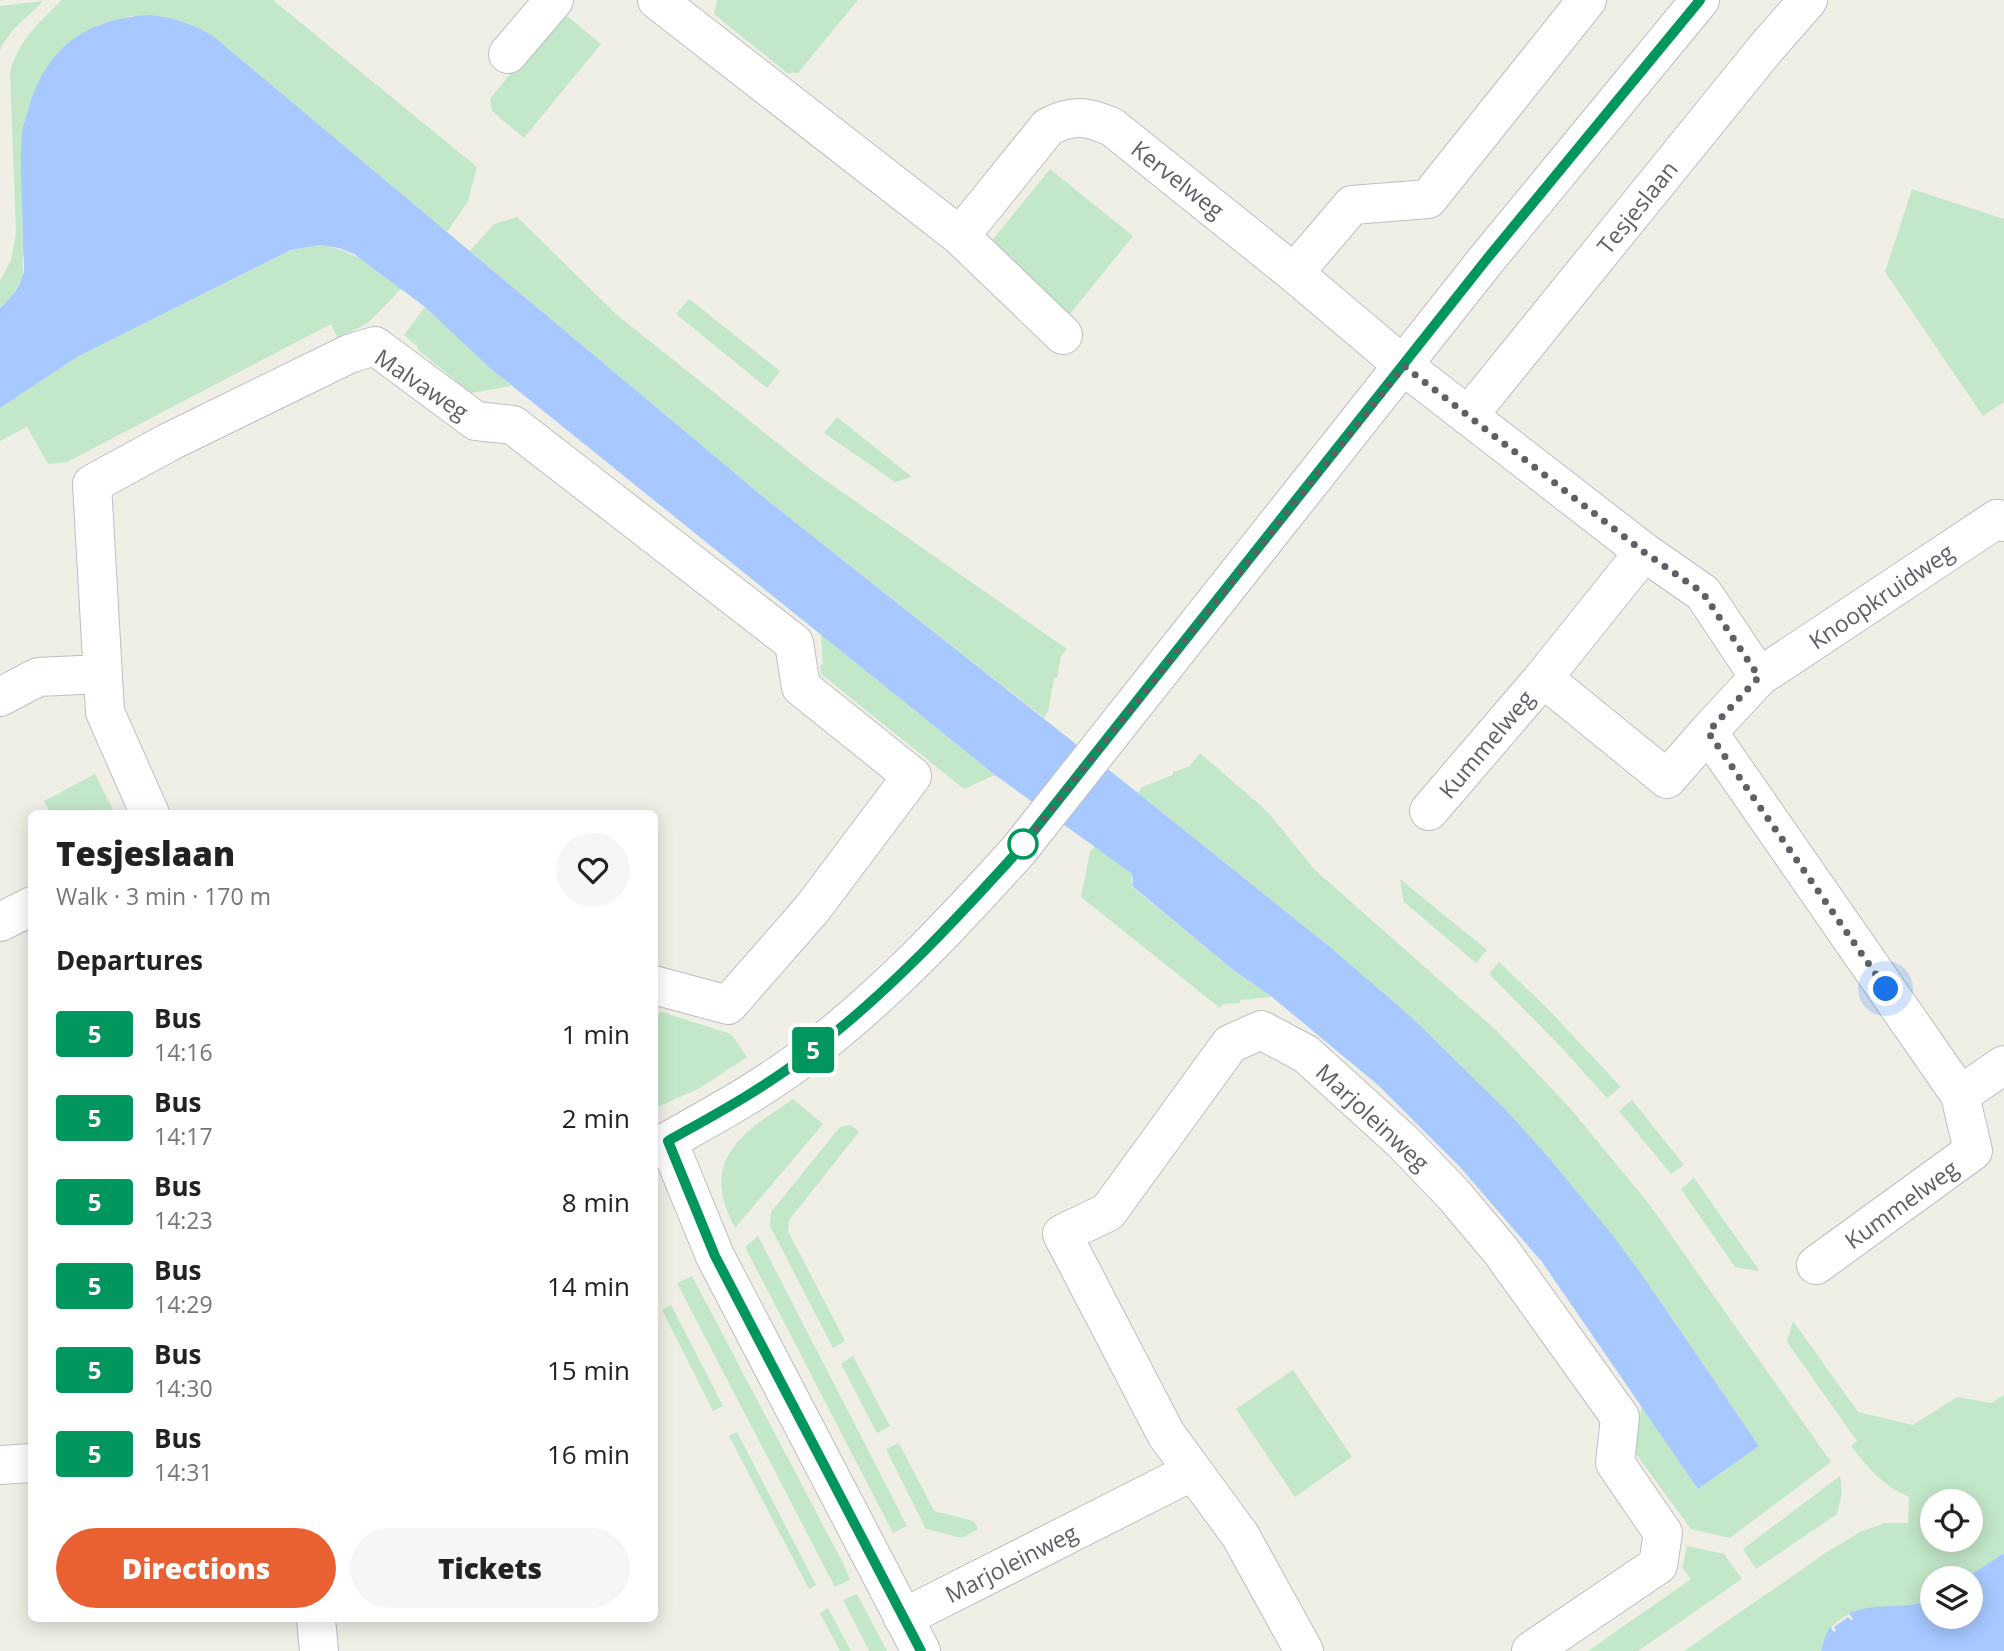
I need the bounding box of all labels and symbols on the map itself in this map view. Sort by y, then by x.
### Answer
street label: Kervelweg [1125,133,1232,226]
street label: Tesjeslaan [1589,154,1685,260]
street label: Malvaweg [369,341,476,427]
street label: Knoopkruidweg [1802,535,1960,656]
street label: Kummelweg [1431,682,1541,805]
unlabelled marker [1008,829,1038,859]
your location [1868,971,1903,1006]
line badge: 5 [790,1027,836,1073]
street label: Marjoleinweg [1309,1056,1437,1178]
street label: Kummelweg [1838,1152,1965,1256]
street label: Marjoleinweg [939,1516,1083,1610]

